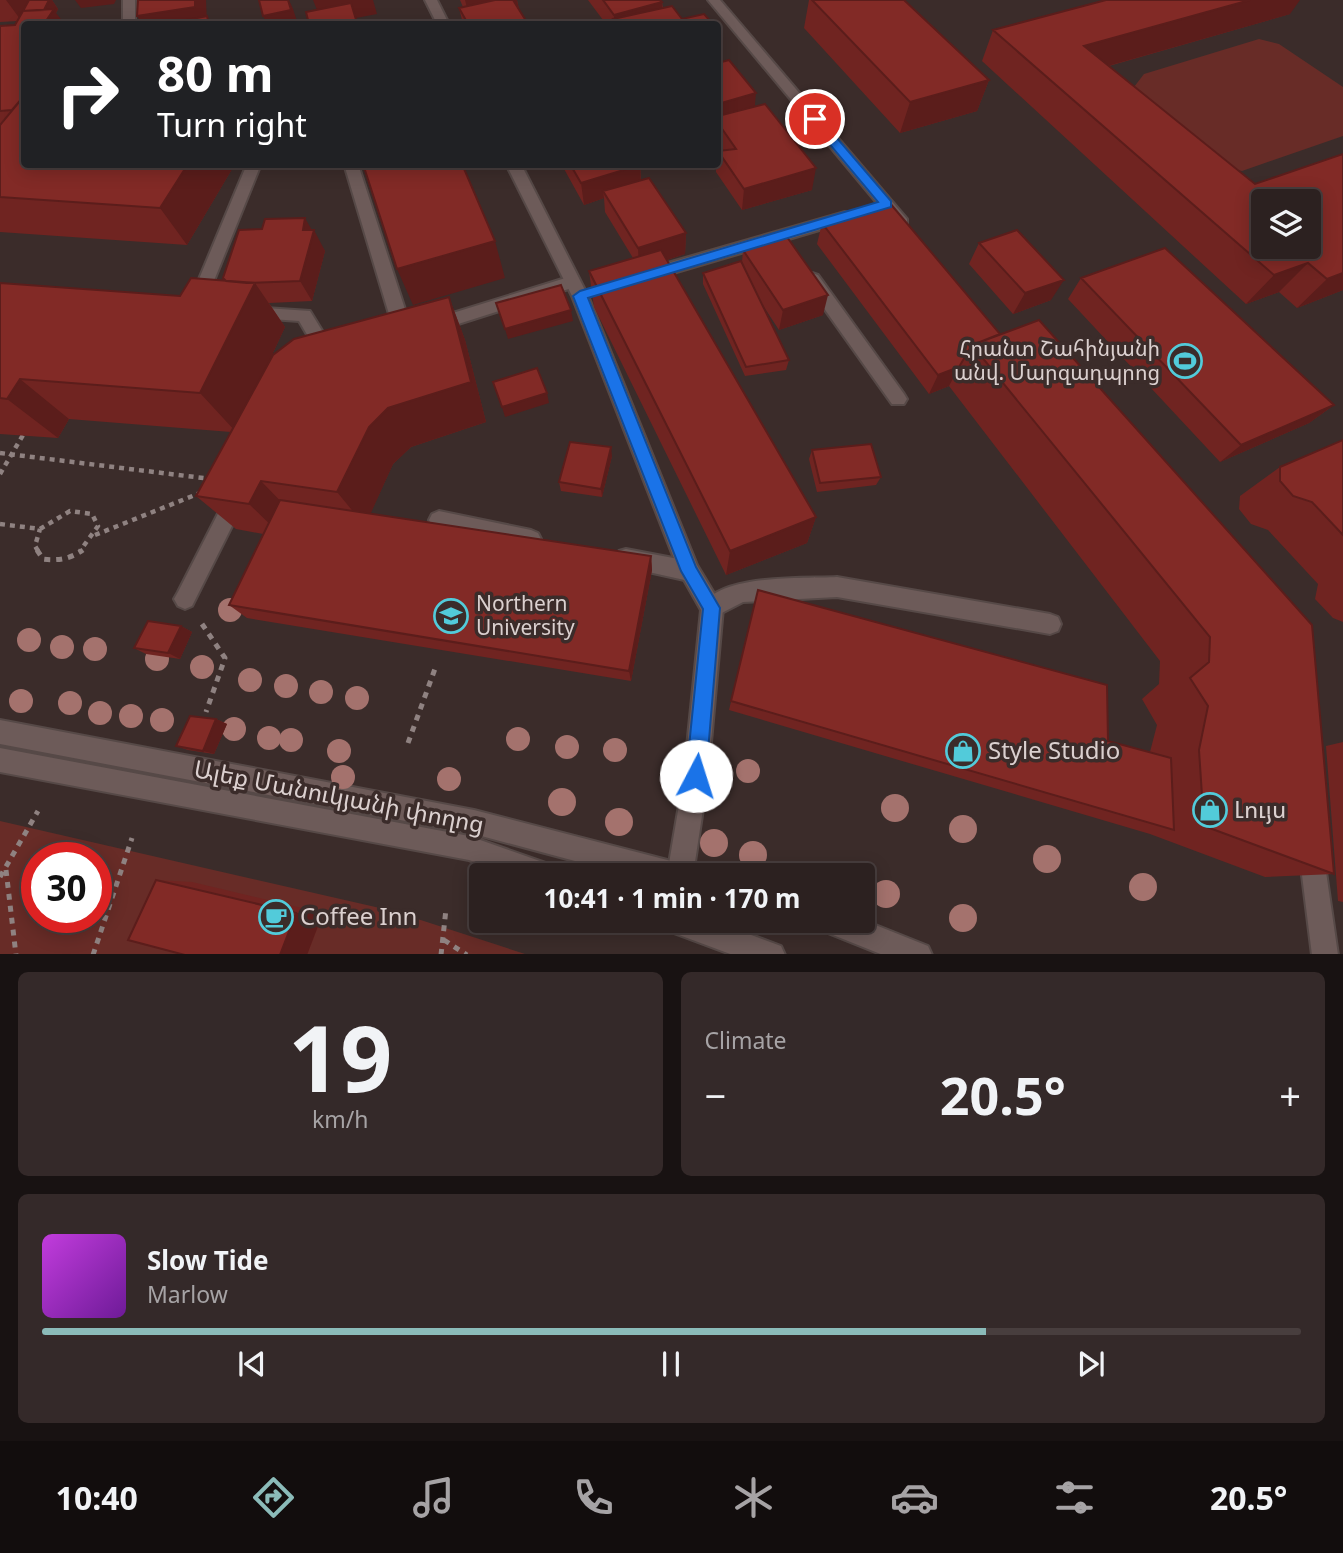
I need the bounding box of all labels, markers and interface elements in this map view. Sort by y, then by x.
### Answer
text: 80 m [157,40,274,106]
icon: right [42,49,133,140]
pin [785,89,845,149]
icon: arrive [796,100,834,138]
text: Turn right [157,103,307,146]
map controls [1251,189,1321,259]
button: layers [1251,189,1321,259]
place label: Հրանտ Շահինյանի անվ. Մարզադպրոց [954,334,1160,386]
sports icon: Հրանտ Շահինյանի անվ. Մարզադպրոց [1166,342,1204,380]
place label: Northern University [476,589,575,641]
school or university icon: Northern University [432,597,470,635]
shop icon: Style Studio [944,732,982,770]
place label: Style Studio [988,733,1120,766]
position arrow [659,739,733,813]
street label: Ալեք Մանուկյանի փողոց [191,751,487,840]
shop icon: Լույս [1191,791,1229,829]
place label: Լույս [1234,792,1286,825]
speed limit sign: 30 [21,842,112,933]
text: 10:41 · 1 min · 170 m [544,880,800,916]
cafe icon: Coffee Inn [257,898,295,936]
place label: Coffee Inn [300,899,417,932]
text: 19 [288,995,392,1119]
text: Climate [705,1024,787,1056]
text: 20.5° [940,1059,1066,1130]
text: − [705,1069,726,1121]
text: + [1279,1069,1301,1121]
text: km/h [312,1103,369,1135]
text: Slow Tide [147,1242,269,1278]
text: Marlow [147,1278,228,1310]
icon: previous [233,1345,271,1383]
icon: pause [652,1345,690,1383]
icon: next [1072,1345,1110,1383]
icon: directions [249,1473,298,1522]
icon: music [409,1473,458,1522]
icon: phone [569,1473,618,1522]
icon: climate [729,1473,778,1522]
icon: car [890,1473,939,1522]
icon: filters [1050,1473,1099,1522]
text: 10:40 [56,1476,138,1519]
text: 20.5° [1210,1476,1287,1519]

